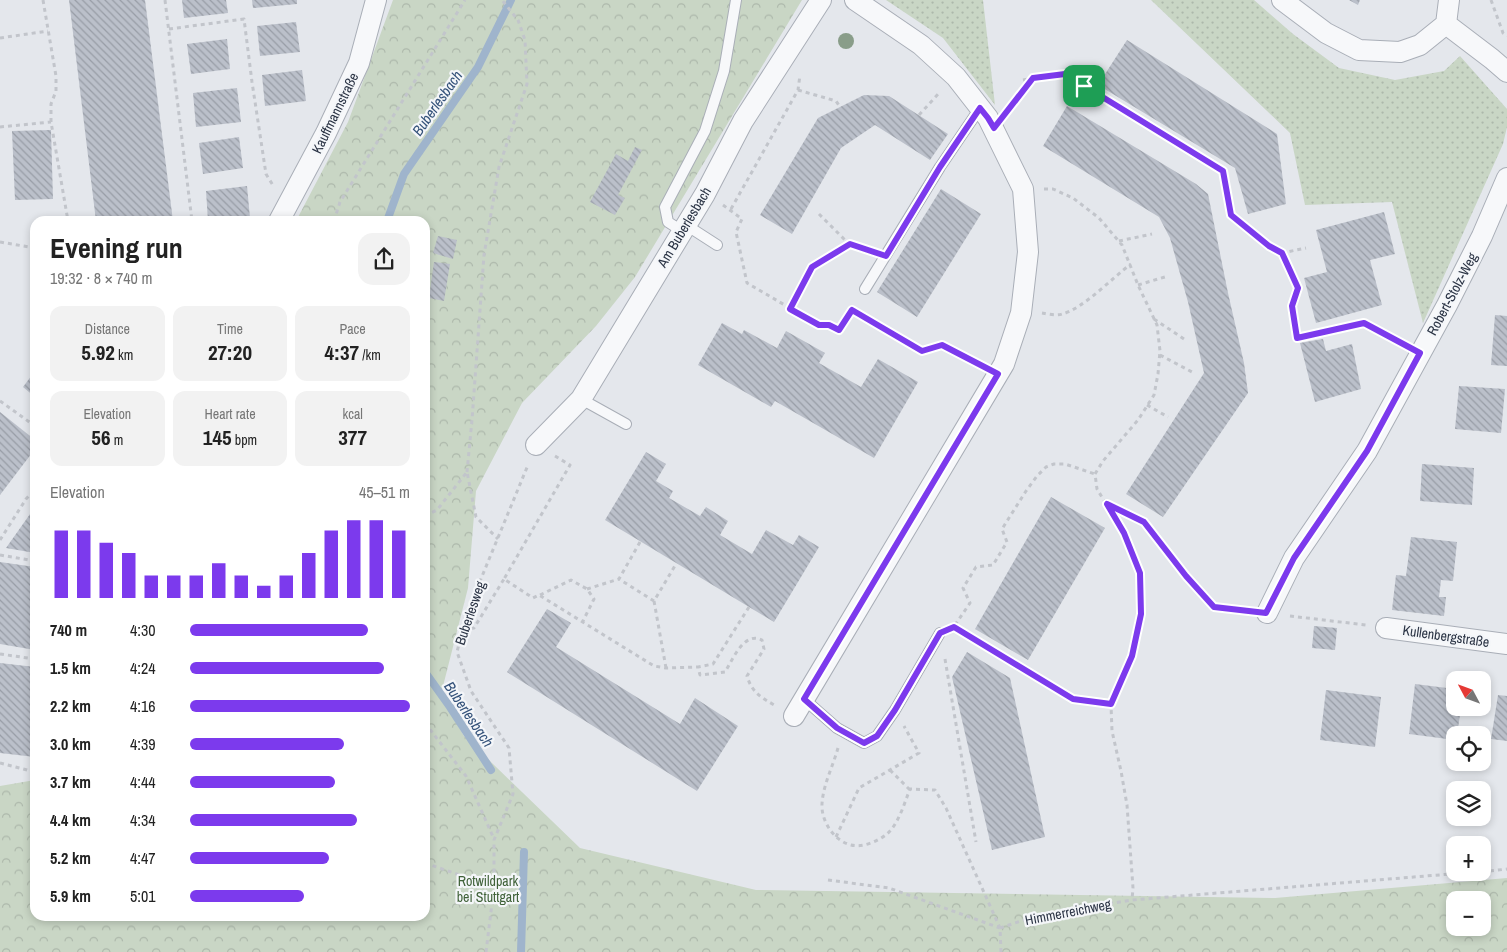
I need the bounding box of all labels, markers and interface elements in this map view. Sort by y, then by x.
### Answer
pin [1063,65,1105,107]
water label: Buberlesbach [407,66,467,140]
street label: Kauffmannstraße [308,70,362,156]
icon: arrive [1070,72,1098,100]
street label: Am Buberlesbach [652,184,715,271]
text: Evening run [50,229,183,267]
button: share [358,233,410,285]
street label: Robert-Stolz-Weg [1423,249,1482,338]
text: 19:32 · 8 × 740 m [50,267,153,289]
text: Distance [85,320,130,338]
text: Time [217,320,243,338]
text: Pace [340,320,366,338]
text: 5.92 [81,338,115,367]
text: 27:20 [208,338,252,367]
text: 4:37 [325,338,359,367]
text: km [115,346,133,364]
text: /km [359,346,381,364]
text: Elevation [83,405,131,423]
text: Heart rate [204,405,256,423]
text: kcal [342,405,363,423]
text: 56 [91,423,111,452]
text: 145 [203,423,232,452]
text: 377 [338,423,367,452]
text: m [111,431,123,449]
text: bpm [232,431,257,449]
text: Elevation [50,481,105,503]
text: 45–51 m [359,481,410,503]
street label: Buberlesweg [451,578,490,647]
text: 740 m [50,619,87,641]
text: 4:30 [130,619,156,641]
street label: Kullenbergstraße [1401,621,1491,651]
text: 1.5 km [50,657,91,679]
text: 4:24 [130,657,156,679]
north arrow [1446,671,1491,716]
map controls [1446,671,1491,936]
water label: Buberlesbach [439,677,499,751]
text: 2.2 km [50,695,91,717]
text: 4:16 [130,695,156,717]
button: locate [1446,726,1491,771]
text: 3.0 km [50,733,91,755]
text: 4:39 [130,733,156,755]
text: 3.7 km [50,771,91,793]
text: 4:44 [130,771,156,793]
button: layers [1446,781,1491,826]
text: 4.4 km [50,809,91,831]
text: 4:34 [130,809,156,831]
button: + [1446,836,1491,881]
text: 5.2 km [50,847,91,869]
text: 4:47 [130,847,156,869]
park label: Rotwildpark bei Stuttgart [457,872,519,906]
text: 5.9 km [50,885,91,907]
text: 5:01 [130,885,156,907]
button: − [1446,891,1491,936]
street label: Himmerreichweg [1023,895,1113,929]

